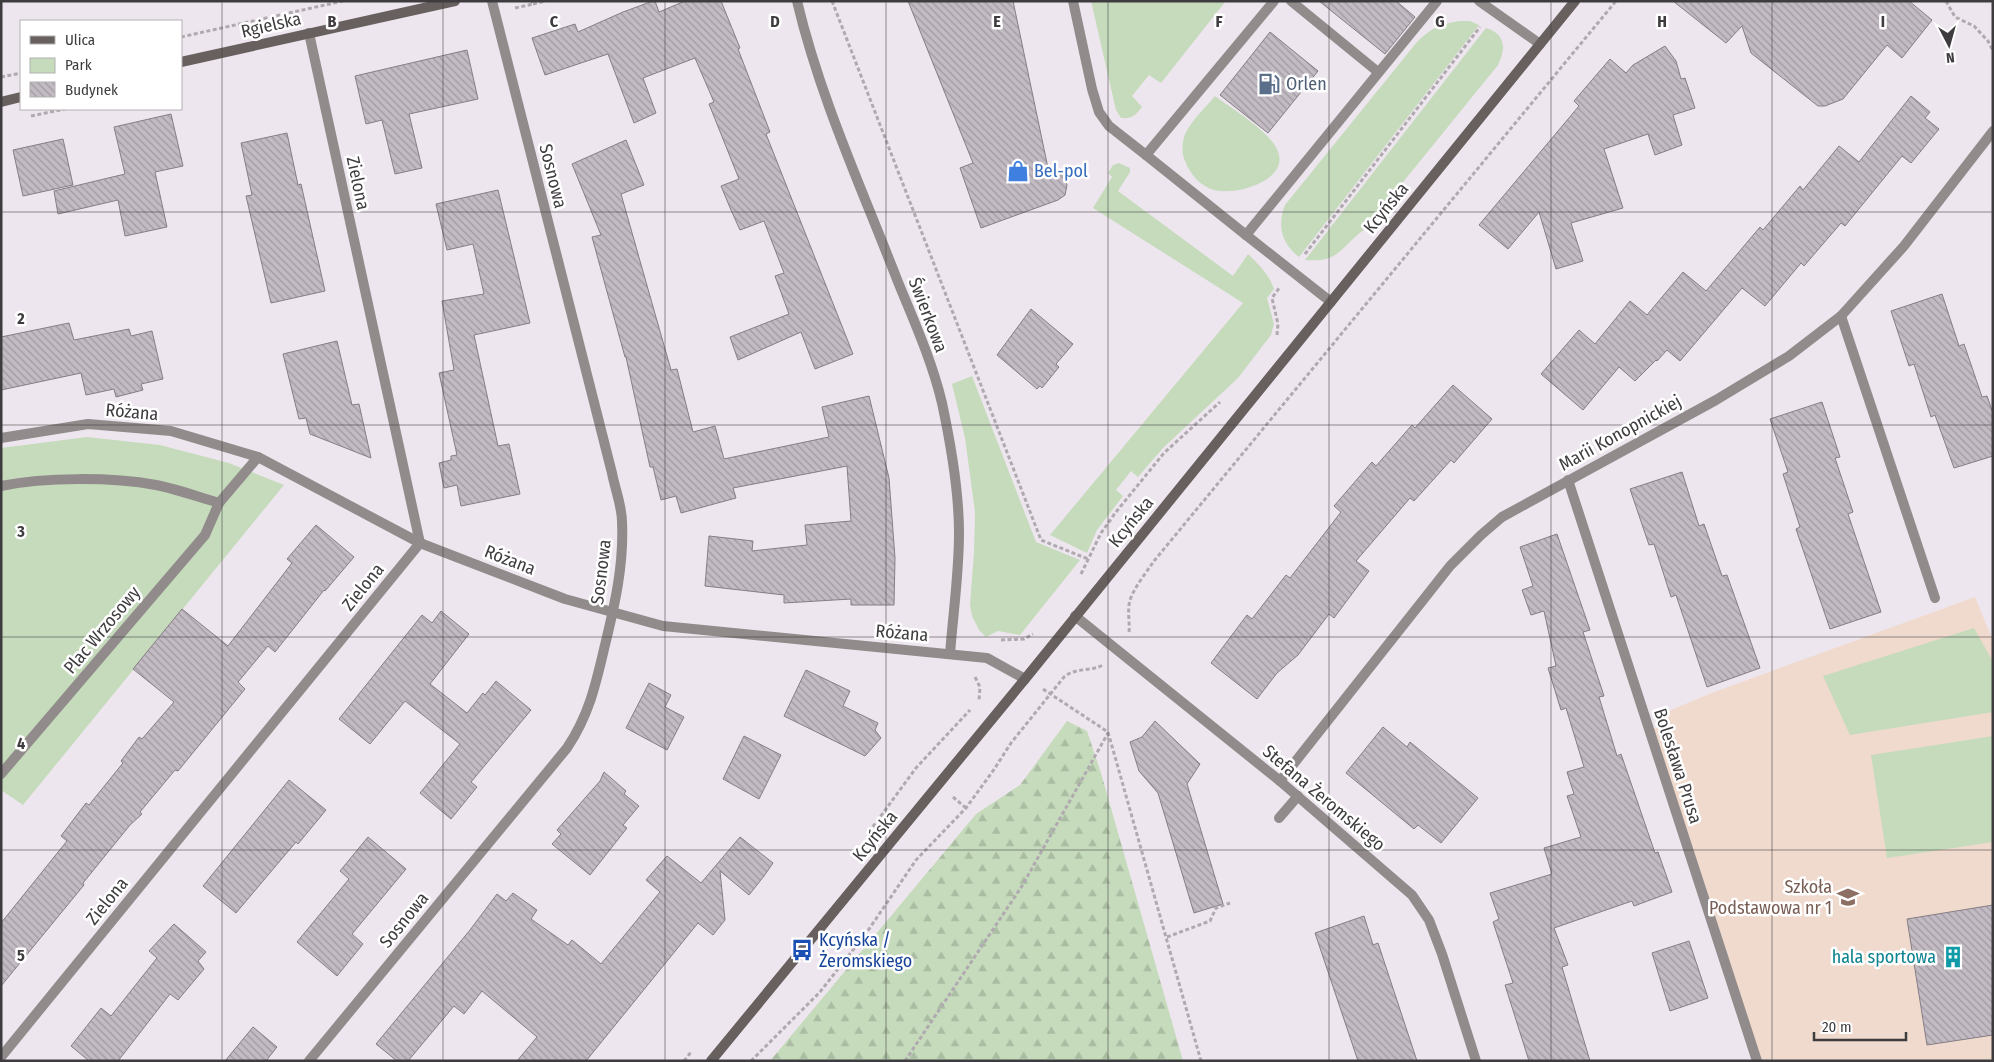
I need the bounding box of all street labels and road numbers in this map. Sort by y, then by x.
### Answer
street label: Rgielska [239,7,303,43]
street label: Sosnowa [534,142,572,211]
street label: Zielona [342,154,374,212]
street label: Kcyńska [1359,178,1413,238]
street label: Świerkowa [904,274,952,356]
street label: Marii Konopnickiej [1555,390,1685,476]
street label: Różana [105,399,159,425]
street label: Kcyńska [1104,492,1158,552]
street label: Sosnowa [586,538,616,606]
street label: Różana [481,540,539,580]
street label: Zielona [337,559,389,615]
street label: Plac Wrzosowy [59,582,145,678]
street label: Różana [875,620,929,646]
street label: Bolesława Prusa [1649,706,1707,827]
street label: Stefana Żeromskiego [1258,740,1390,856]
street label: Kcyńska [848,806,902,866]
street label: Zielona [81,873,133,929]
street label: Sosnowa [375,888,433,952]

